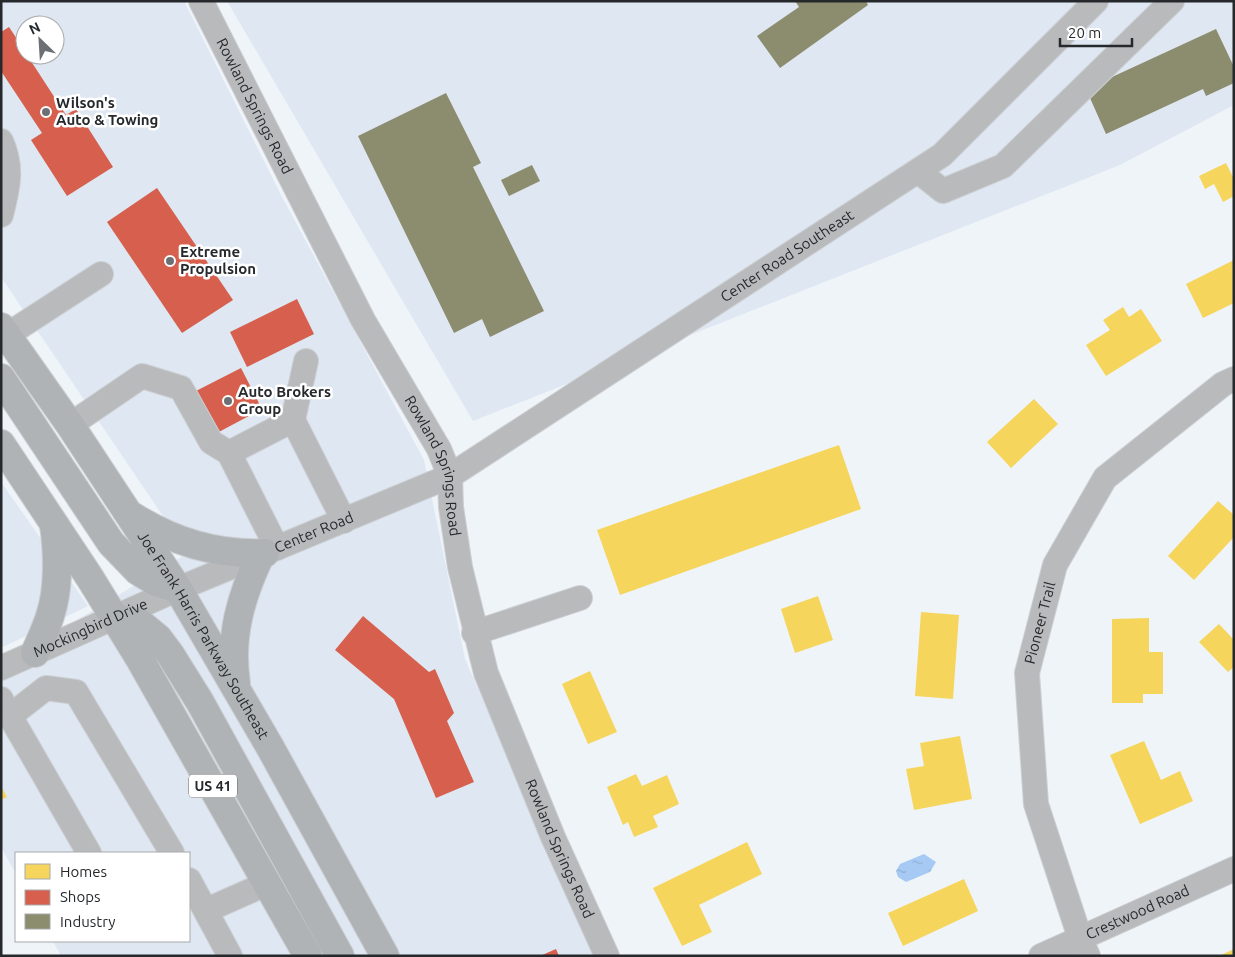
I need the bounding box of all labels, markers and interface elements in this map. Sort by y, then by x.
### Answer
north arrow [15,15,65,65]
scale bar [1060,15,1132,47]
text: N [26,19,43,38]
text: 20 m [1068,24,1101,41]
street label: Rowland Springs Road [213,35,296,177]
place label: Wilson's Auto & Towing [56,94,158,128]
marker: Wilson's Auto & Towing [40,106,52,118]
street label: Center Road Southeast [717,206,857,305]
place label: Extreme Propulsion [180,243,256,277]
marker: Extreme Propulsion [164,255,176,267]
place label: Auto Brokers Group [238,383,331,417]
street label: Rowland Springs Road [401,392,464,537]
marker: Auto Brokers Group [222,395,234,407]
street label: Center Road [272,508,356,556]
street label: Joe Frank Harris Parkway Southeast [134,528,273,742]
street label: Pioneer Trail [1021,579,1058,666]
street label: Mockingbird Drive [31,595,150,660]
road number: US 41 [189,774,237,798]
street label: Rowland Springs Road [522,777,598,921]
legend [15,852,190,942]
text: Homes [60,863,107,880]
street label: Crestwood Road [1083,881,1192,943]
text: Shops [60,888,101,905]
text: Industry [60,913,115,930]

